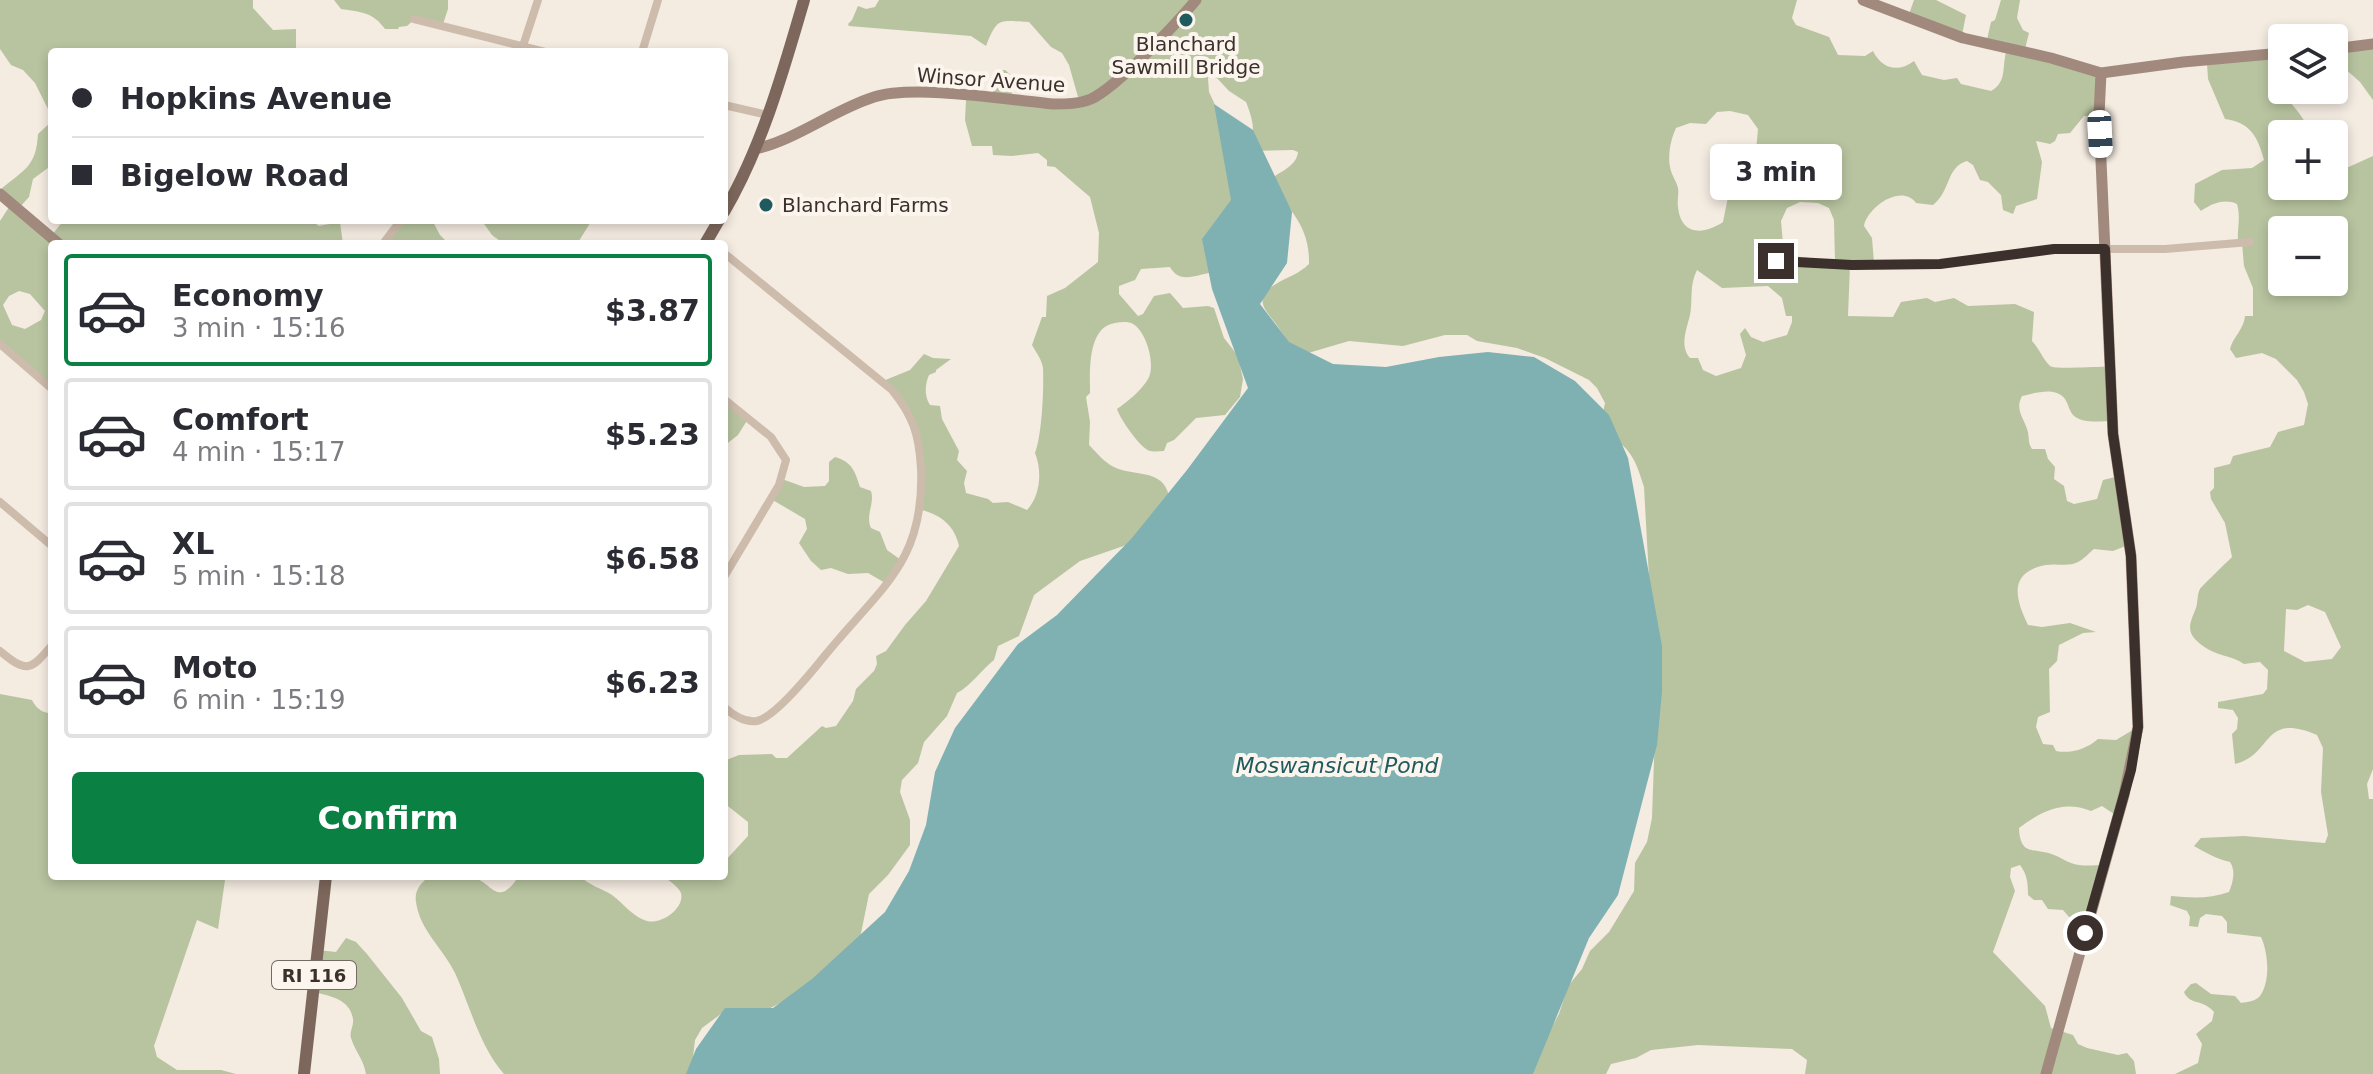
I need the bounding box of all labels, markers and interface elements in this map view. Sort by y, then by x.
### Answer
marker: Blanchard Sawmill Bridge [1177,11,1195,29]
map controls [2268,24,2348,296]
button: layers [2268,24,2348,104]
place label: Blanchard Sawmill Bridge [1111,32,1261,79]
street label: Winsor Avenue [916,63,1066,97]
text: Hopkins Avenue [120,81,392,116]
car [2087,109,2113,159]
button: + [2268,120,2348,200]
callout: 3 min [1710,145,1842,201]
text: 3 min [1735,157,1817,187]
text: Bigelow Road [120,158,349,193]
place label: Blanchard Farms [782,193,949,217]
marker: Blanchard Farms [757,196,775,214]
button: − [2268,216,2348,296]
route end [1758,243,1794,279]
icon: car [76,274,148,346]
text: Economy [172,278,324,313]
text: $3.87 [605,293,700,328]
text: 3 min · 15:16 [172,313,346,343]
icon: car [76,398,148,470]
text: Comfort [172,402,309,437]
text: $5.23 [605,417,700,452]
text: 4 min · 15:17 [172,437,346,467]
icon: car [76,522,148,594]
text: XL [172,526,214,561]
text: $6.58 [605,541,700,576]
text: 5 min · 15:18 [172,561,346,591]
icon: car [76,646,148,718]
text: Moto [172,650,257,685]
text: $6.23 [605,665,700,700]
text: 6 min · 15:19 [172,685,346,715]
water label: Moswansicut Pond [1235,753,1440,778]
button: Confirm [72,772,704,864]
route start [2067,915,2103,951]
road number: RI 116 [272,961,356,989]

